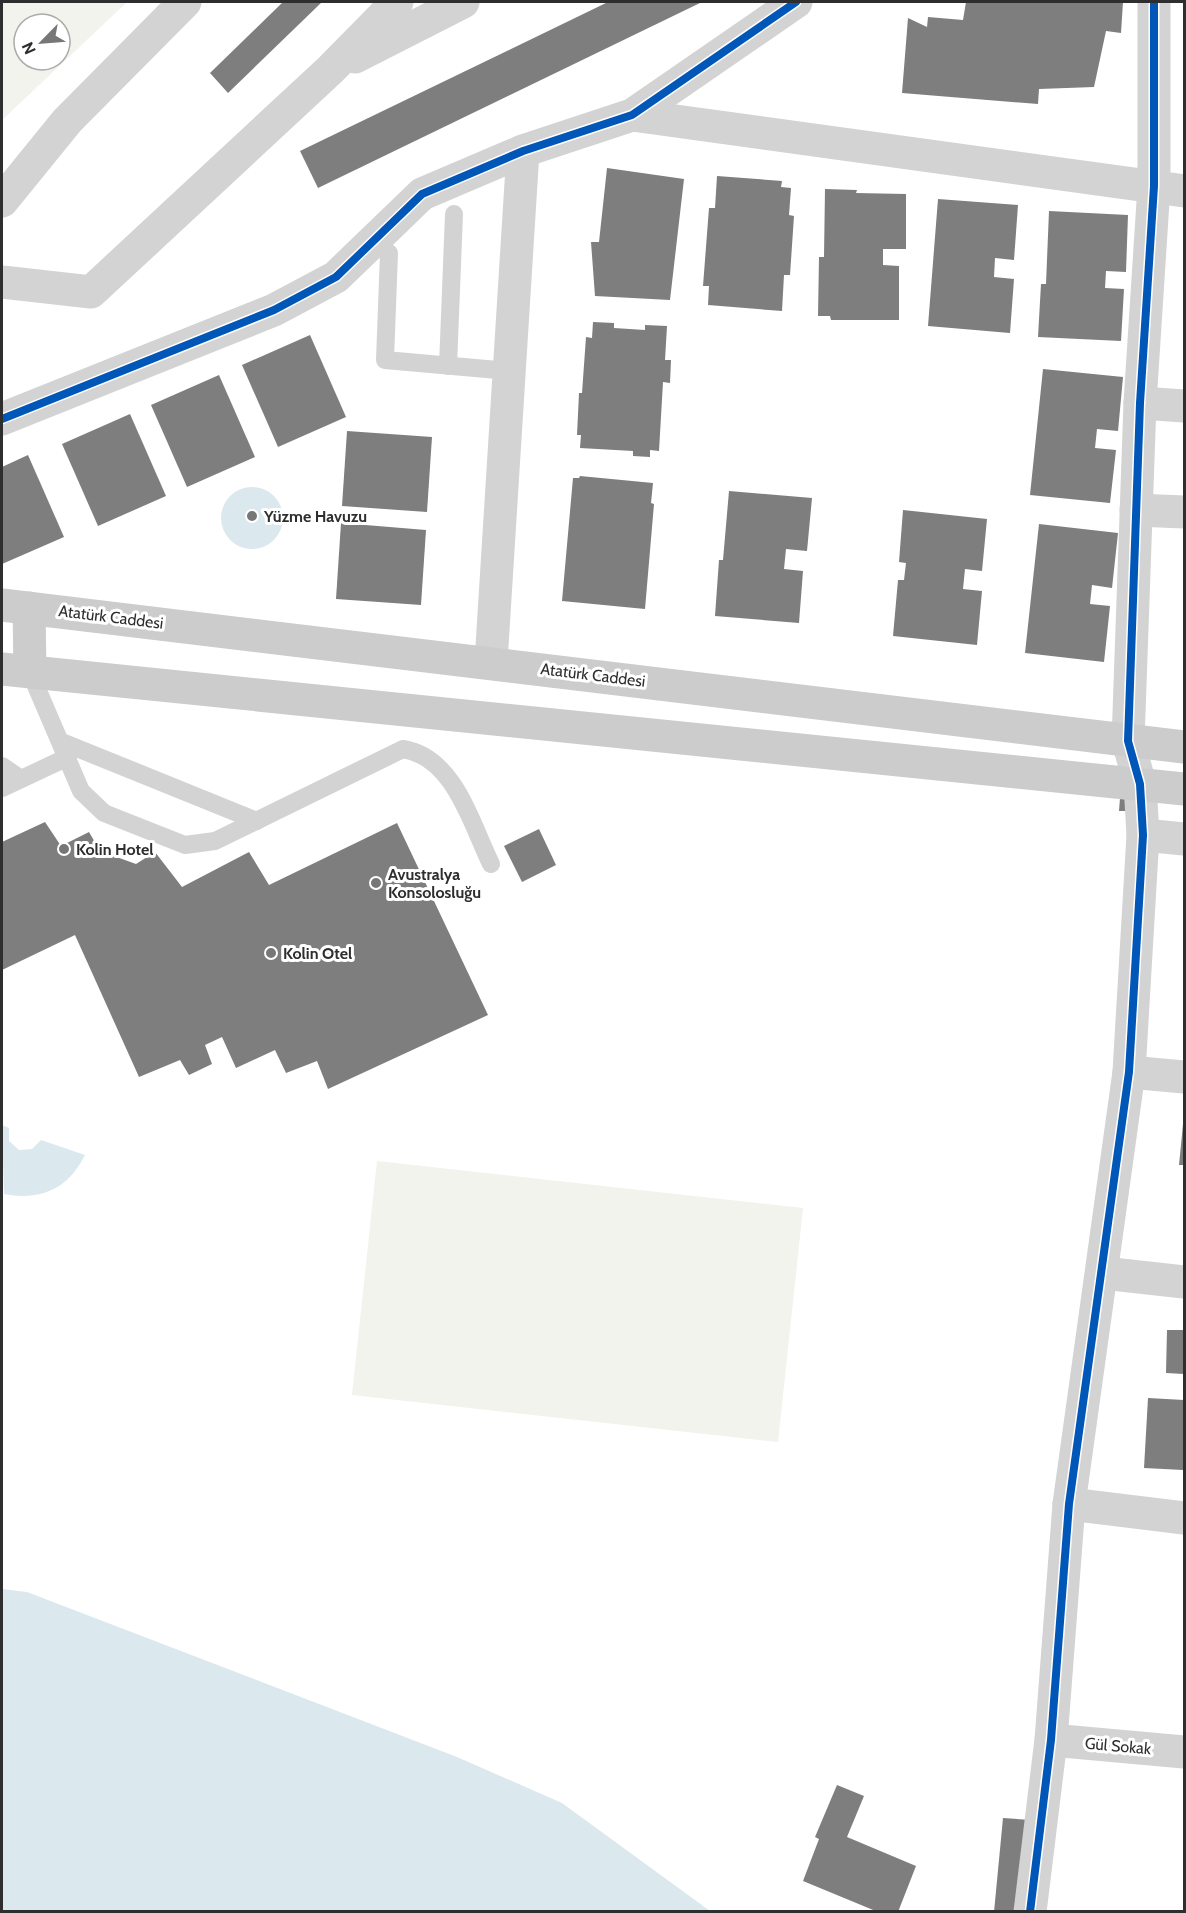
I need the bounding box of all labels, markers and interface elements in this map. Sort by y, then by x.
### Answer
north arrow [12,12,72,72]
text: N [18,39,40,57]
place label: Yüzme Havuzu [263,507,367,526]
marker: Yüzme Havuzu [245,509,259,523]
street label: Atatürk Caddesi [58,601,164,633]
street label: Atatürk Caddesi [540,659,646,691]
place label: Kolin Hotel [76,840,154,859]
marker: Kolin Hotel [57,842,71,856]
place label: Avustralya Konsolosluğu [388,865,481,902]
marker: Avustralya Konsolosluğu [369,876,383,890]
place label: Kolin Otel [283,944,352,963]
marker: Kolin Otel [264,946,278,960]
street label: Gül Sokak [1084,1734,1153,1758]

